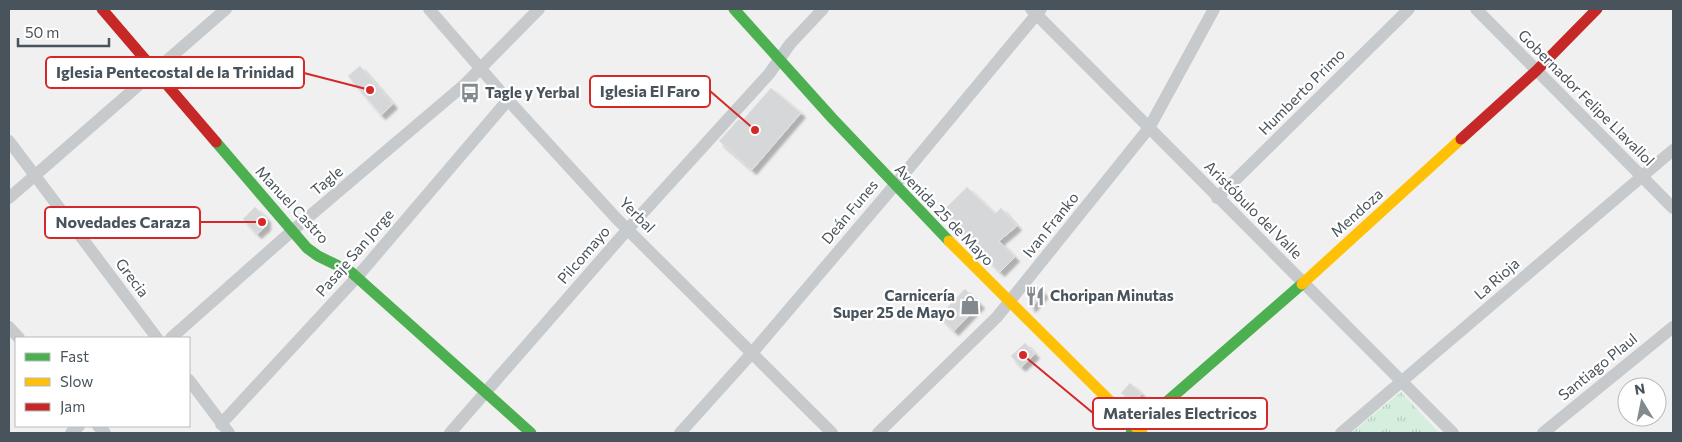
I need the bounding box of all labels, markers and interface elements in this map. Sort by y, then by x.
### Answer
scale bar [18,15,109,47]
text: 50 m [25,23,59,41]
street label: Gobernador Felipe Llavallol [1515,26,1658,169]
street label: Humberto Primo [1254,44,1348,138]
callout: Iglesia Pentecostal de la Trinidad [46,57,304,88]
text: Iglesia Pentecostal de la Trinidad [56,62,294,81]
callout: Iglesia El Faro [590,76,710,107]
text: Iglesia El Faro [600,81,701,100]
bus stop icon: Tagle y Yerbal [459,82,481,104]
place label: Tagle y Yerbal [485,83,579,101]
street label: Aristóbulo del Valle [1201,157,1306,262]
street label: Avenida 25 de Mayo [892,160,998,269]
street label: Manuel Castro [252,162,333,247]
street label: Tagle [307,162,346,199]
street label: Deán Funes [817,175,881,247]
street label: Mendoza [1327,184,1386,240]
street label: Ivan Franko [1019,188,1082,261]
street label: Yerbal [616,193,659,236]
street label: Pasaje San Jorge [311,205,397,300]
callout: Novedades Caraza [45,207,200,238]
text: Novedades Caraza [56,212,191,231]
street label: Pilcomayo [553,222,613,287]
street label: La Rioja [1470,254,1523,303]
street label: Grecia [112,255,153,300]
restaurant icon: Choripan Minutas [1024,285,1046,307]
place label: Carnicería Super 25 de Mayo [833,286,955,321]
place label: Choripan Minutas [1050,286,1174,304]
shop icon: Carnicería Super 25 de Mayo [959,294,981,316]
street label: Santiago Plaul [1554,329,1640,403]
legend [15,337,190,427]
text: Fast [60,347,89,365]
text: Slow [60,372,93,390]
north arrow [1617,377,1667,427]
text: N [1633,379,1646,398]
text: Jam [60,397,85,415]
callout: Materiales Electricos [1093,398,1267,429]
text: Materiales Electricos [1103,403,1257,422]

